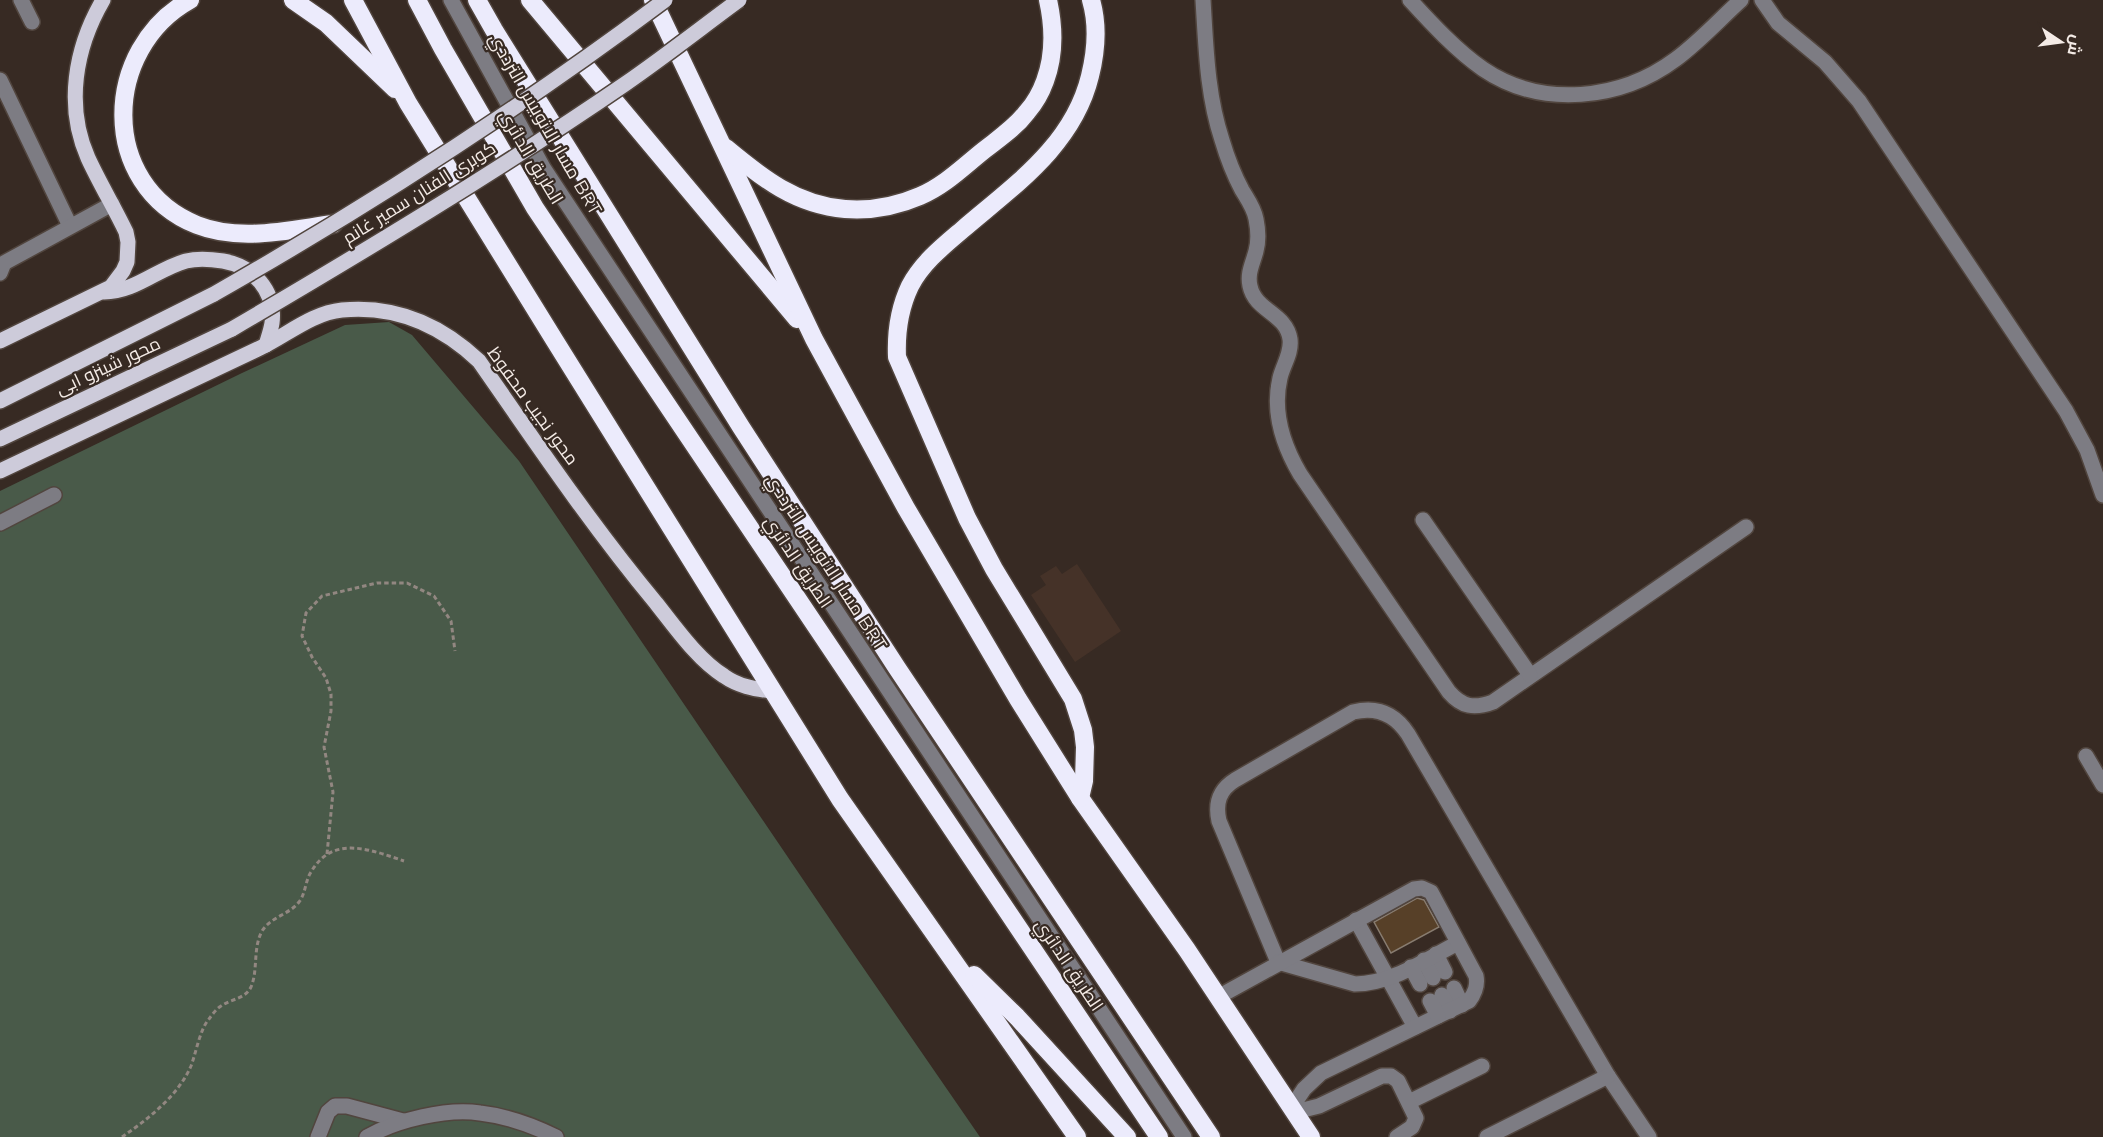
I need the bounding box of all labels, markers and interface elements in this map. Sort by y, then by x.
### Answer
north arrow [2031,12,2091,72]
street label: مسار الاتوبيس الترددي BRT [481,29,606,221]
text: ش [2064,33,2087,57]
street label: الطريق الدائري [492,106,568,210]
street label: كوبرى الفنان سمير غانم [338,137,500,250]
street label: محور شينزو ابى [52,332,164,400]
street label: محور نجيب محفوظ [483,343,583,469]
street label: مسار الاتوبيس الترددي BRT [758,470,892,657]
street label: الطريق الدائري [757,512,837,614]
street label: الطريق الدائري [1028,915,1108,1017]

